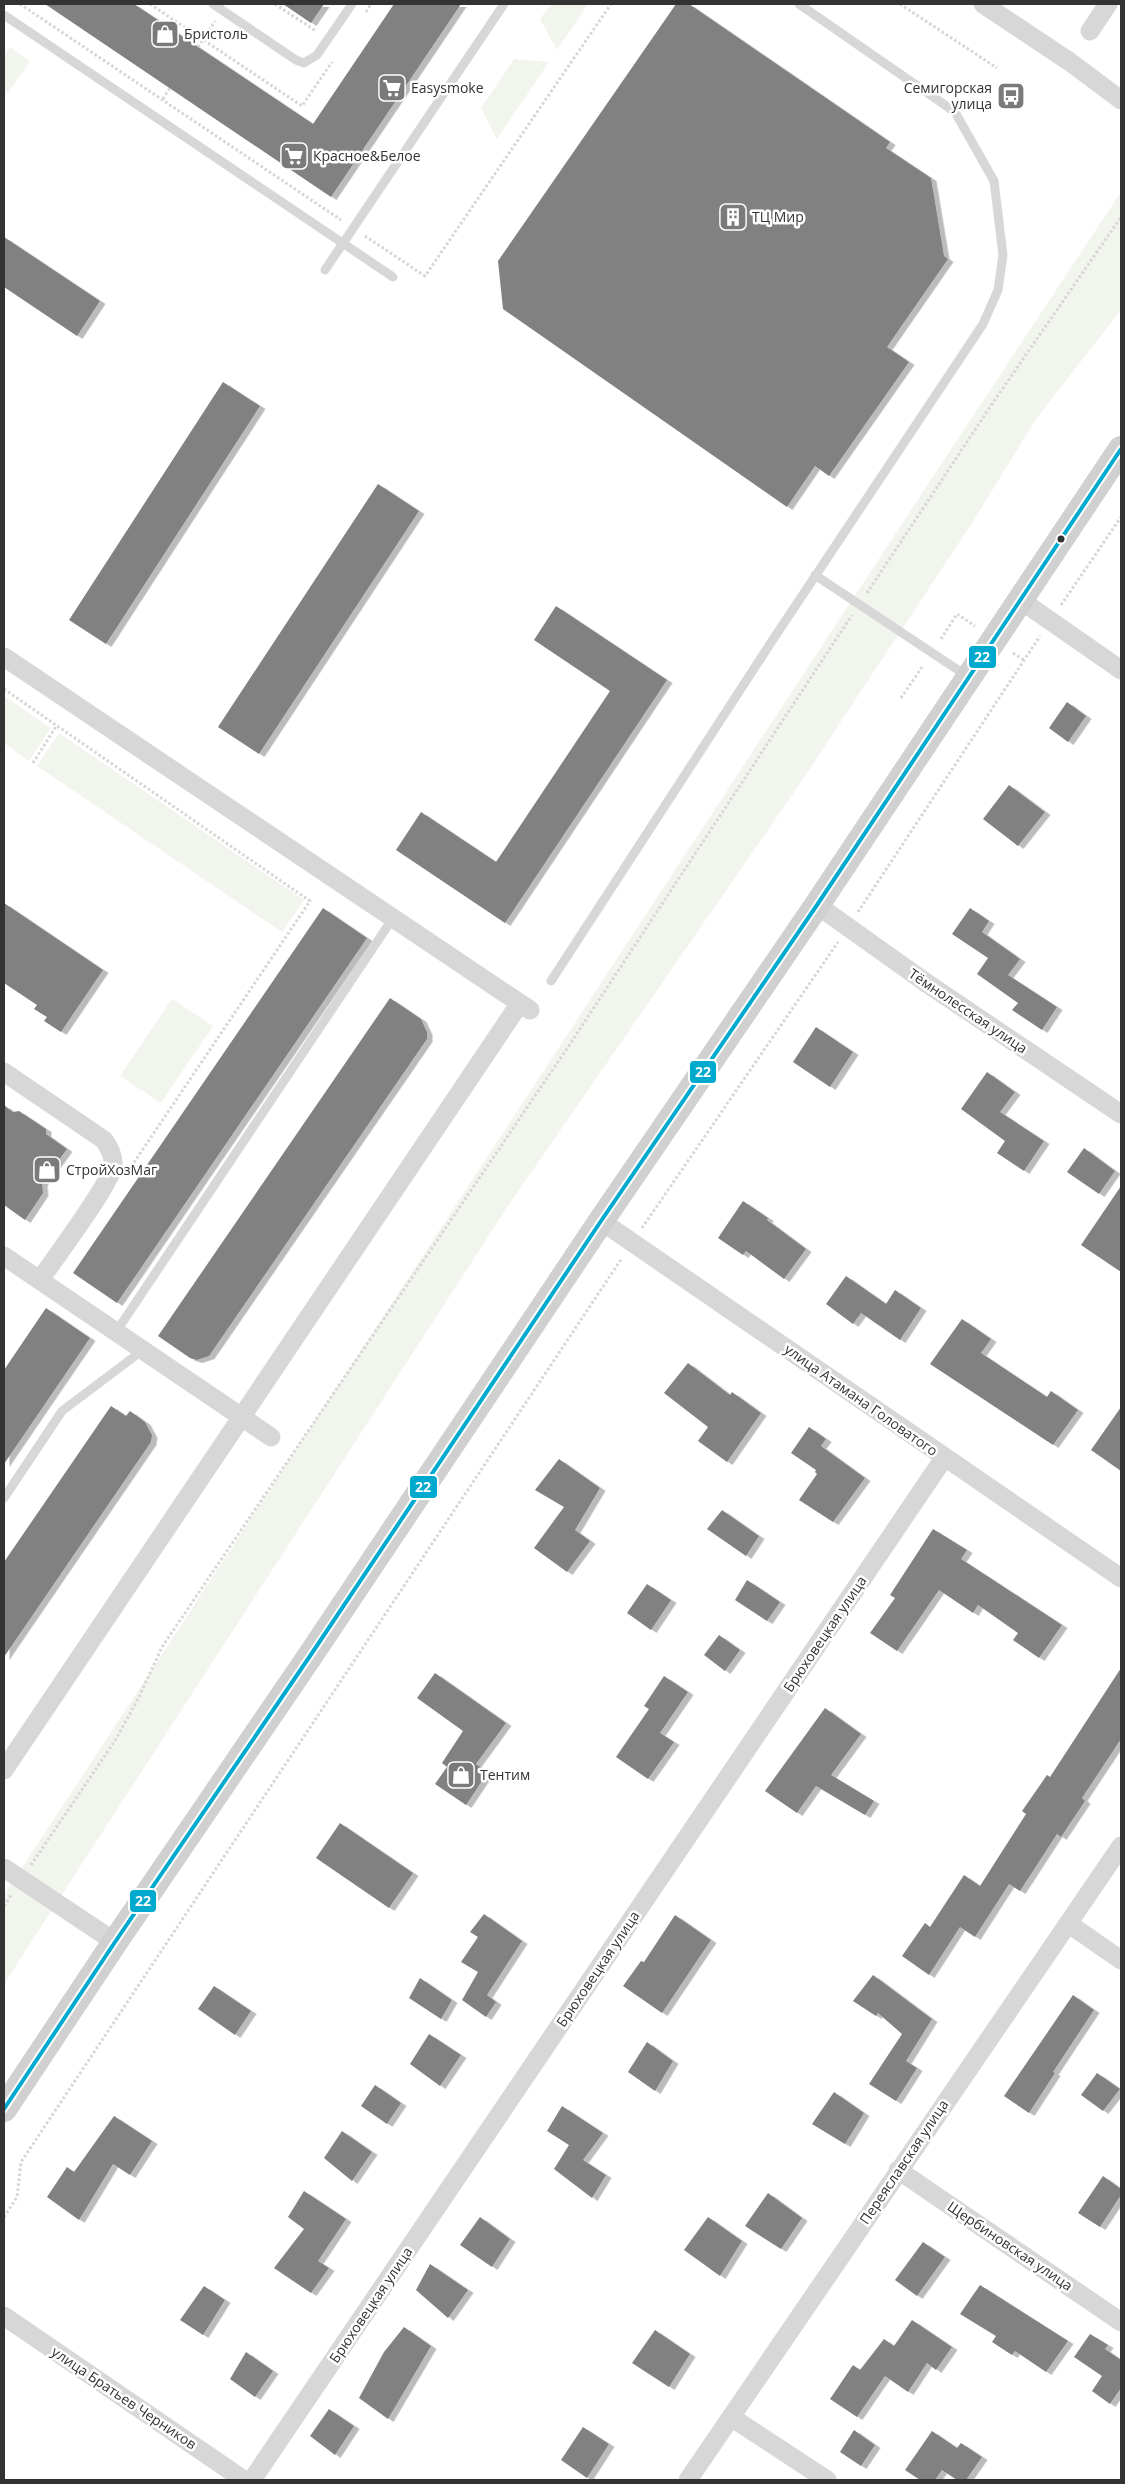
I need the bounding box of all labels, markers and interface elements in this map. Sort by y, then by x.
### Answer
shop icon: Бристоль [150,19,180,49]
place label: Бристоль [184,24,248,43]
supermarket icon: Easysmoke [377,73,407,103]
place label: Easysmoke [411,78,484,97]
place label: Семигорская улица [904,78,992,113]
bus stop icon: Семигорская улица [996,81,1026,111]
supermarket icon: Красное&Белое [279,141,309,171]
place label: Красное&Белое [313,146,421,165]
building icon: ТЦ Мир [718,202,748,232]
place label: ТЦ Мир [752,207,804,226]
unlabelled marker [1056,534,1066,544]
line badge: 22 [968,645,997,669]
text: 22 [974,647,990,666]
street label: Тёмнолесская улица [905,964,1031,1057]
line badge: 22 [689,1060,717,1084]
text: 22 [695,1062,711,1081]
shop icon: СтройХозМаг [32,1155,62,1185]
place label: СтройХозМаг [66,1160,157,1179]
street label: улица Атамана Головатого [781,1339,942,1460]
line badge: 22 [409,1475,438,1499]
text: 22 [415,1477,431,1496]
street label: Брюховецкая улица [779,1572,870,1695]
shop icon: Тентим [446,1760,476,1790]
place label: Тентим [480,1765,530,1784]
line badge: 22 [129,1889,157,1913]
text: 22 [135,1891,151,1910]
street label: Брюховецкая улица [552,1907,643,2030]
street label: Переяславская улица [855,2096,952,2228]
street label: Щербиновская улица [944,2197,1077,2295]
street label: Брюховецкая улица [325,2243,416,2366]
street label: улица Братьев Черников [48,2342,200,2453]

